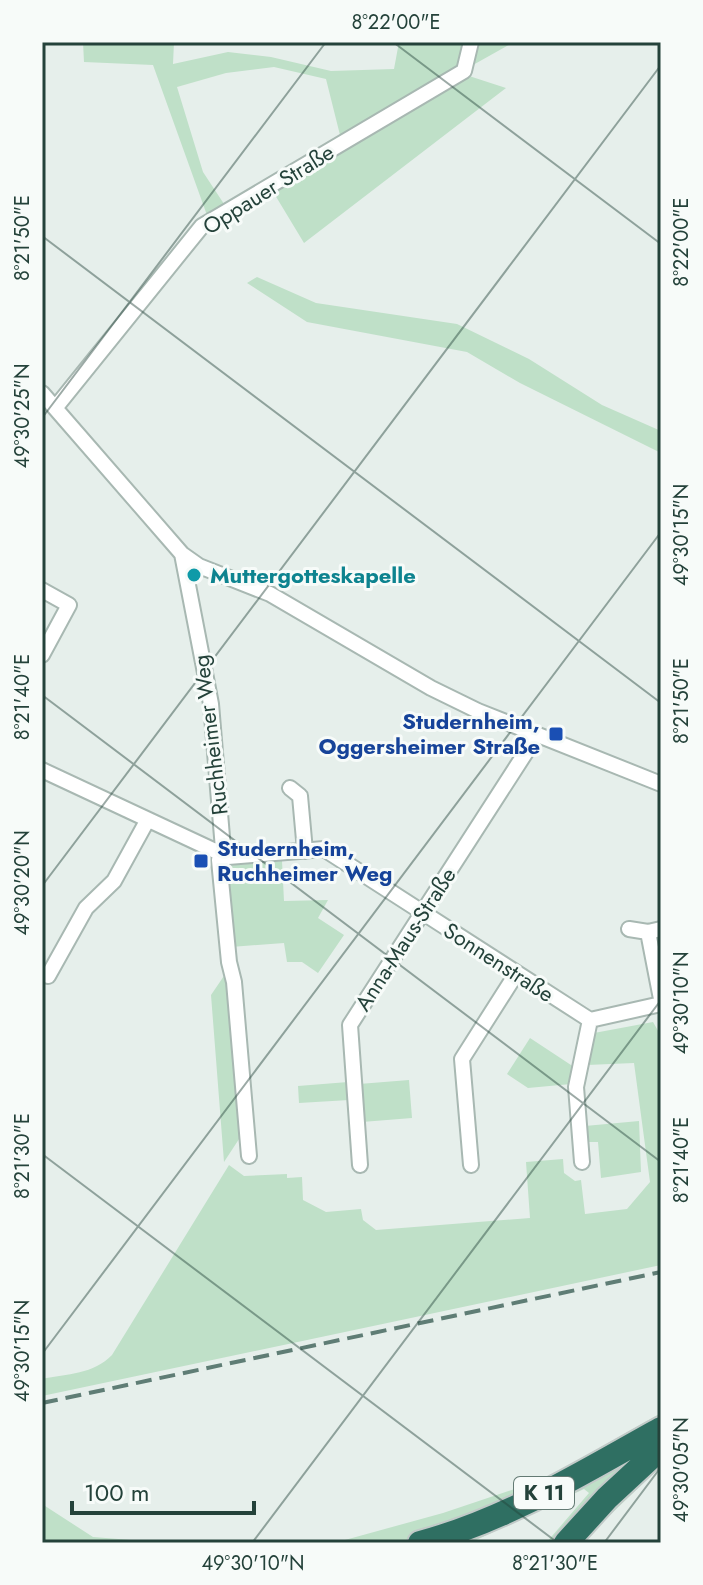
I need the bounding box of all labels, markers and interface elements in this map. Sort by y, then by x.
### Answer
text: 8°22'00"E [351,8,441,37]
street label: Oppauer Straße [196,136,340,242]
text: 8°21'50"E [8,195,37,281]
text: 8°22'00"E [667,197,696,287]
text: 49°30'25"N [8,364,37,468]
text: 49°30'15"N [667,484,696,586]
place label: Muttergotteskapelle [210,559,416,591]
marker: Muttergotteskapelle [185,566,203,584]
street label: Ruchheimer Weg [184,653,236,817]
text: 8°21'40"E [8,654,37,740]
text: 8°21'50"E [667,658,696,744]
place label: Studernheim, Oggersheimer Straße [318,705,540,762]
marker: Studernheim, Oggersheimer Straße [547,725,565,743]
text: 49°30'20"N [8,830,37,936]
place label: Studernheim, Ruchheimer Weg [217,832,392,889]
marker: Studernheim, Ruchheimer Weg [192,852,210,870]
street label: Anna-Maus-Straße [347,861,463,1017]
street label: Sonnenstraße [437,914,561,1010]
text: 49°30'10"N [667,951,696,1055]
text: 8°21'30"E [8,1113,37,1199]
text: 8°21'40"E [667,1117,696,1203]
text: 49°30'15"N [8,1300,37,1402]
text: 49°30'05"N [667,1417,696,1523]
scale bar [72,1465,254,1515]
text: 100 m [84,1475,150,1510]
road number: K 11 [514,1477,574,1509]
text: 49°30'10"N [201,1549,305,1578]
text: 8°21'30"E [512,1549,598,1578]

